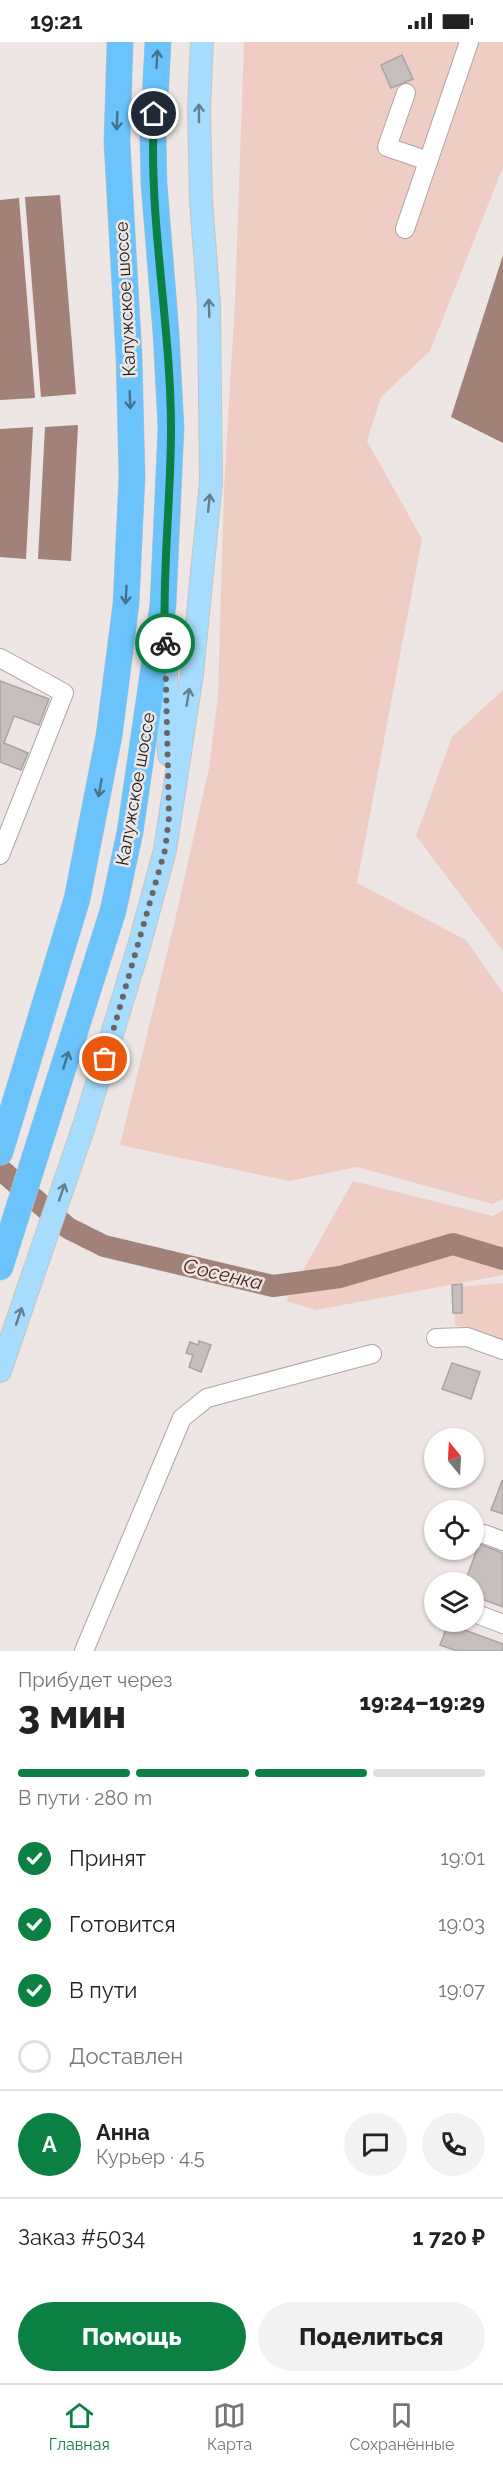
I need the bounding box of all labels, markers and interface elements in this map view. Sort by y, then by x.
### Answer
text: 19:21 [30,8,83,34]
one-way arrow [152,49,163,69]
pin [128,88,179,139]
icon: home [137,97,170,130]
one-way arrow [193,104,205,124]
one-way arrow [112,111,123,131]
street label: Калужское шоссе [110,220,140,377]
one-way arrow [203,298,215,318]
one-way arrow [125,390,136,410]
one-way arrow [204,493,215,513]
one-way arrow [121,584,132,604]
courier [135,613,195,673]
icon: bike [149,627,182,660]
one-way arrow [183,687,194,707]
street label: Калужское шоссе [111,710,159,867]
one-way arrow [94,778,105,797]
pin [79,1033,130,1084]
icon: bag [88,1042,121,1075]
one-way arrow [61,1051,72,1070]
one-way arrow [57,1183,68,1202]
water label: Сосенка [181,1253,265,1295]
one-way arrow [14,1307,25,1326]
north arrow [424,1428,484,1488]
map controls [424,1428,484,1632]
button: locate [424,1500,484,1560]
button: layers [424,1572,484,1632]
text: Прибудет через [18,1668,172,1692]
text: 19:24–19:29 [360,1689,485,1715]
text: 3 мин [18,1691,126,1737]
text: В пути · 280 m [18,1786,152,1810]
icon: check [18,1842,51,1875]
text: Принят [69,1845,146,1871]
text: 19:01 [440,1846,485,1870]
icon: check [18,1908,51,1941]
text: Готовится [69,1911,176,1937]
text: 19:03 [438,1912,485,1936]
icon: check [18,1974,51,2007]
text: В пути [69,1977,137,2003]
text: 19:07 [438,1978,485,2002]
text: Доставлен [69,2043,183,2069]
button: chat [344,2113,407,2176]
button: phone [422,2113,485,2176]
text: Анна [96,2119,150,2145]
text: А [42,2131,57,2157]
text: Курьер · 4.5 [96,2145,205,2169]
text: Заказ #5034 [18,2224,145,2250]
text: 1 720 ₽ [413,2224,485,2250]
button: Помощь [18,2302,246,2371]
button: Поделиться [258,2302,485,2371]
tab: Главная [49,2399,110,2454]
tab: Карта [207,2399,252,2454]
tab: Сохранённые [350,2399,454,2454]

